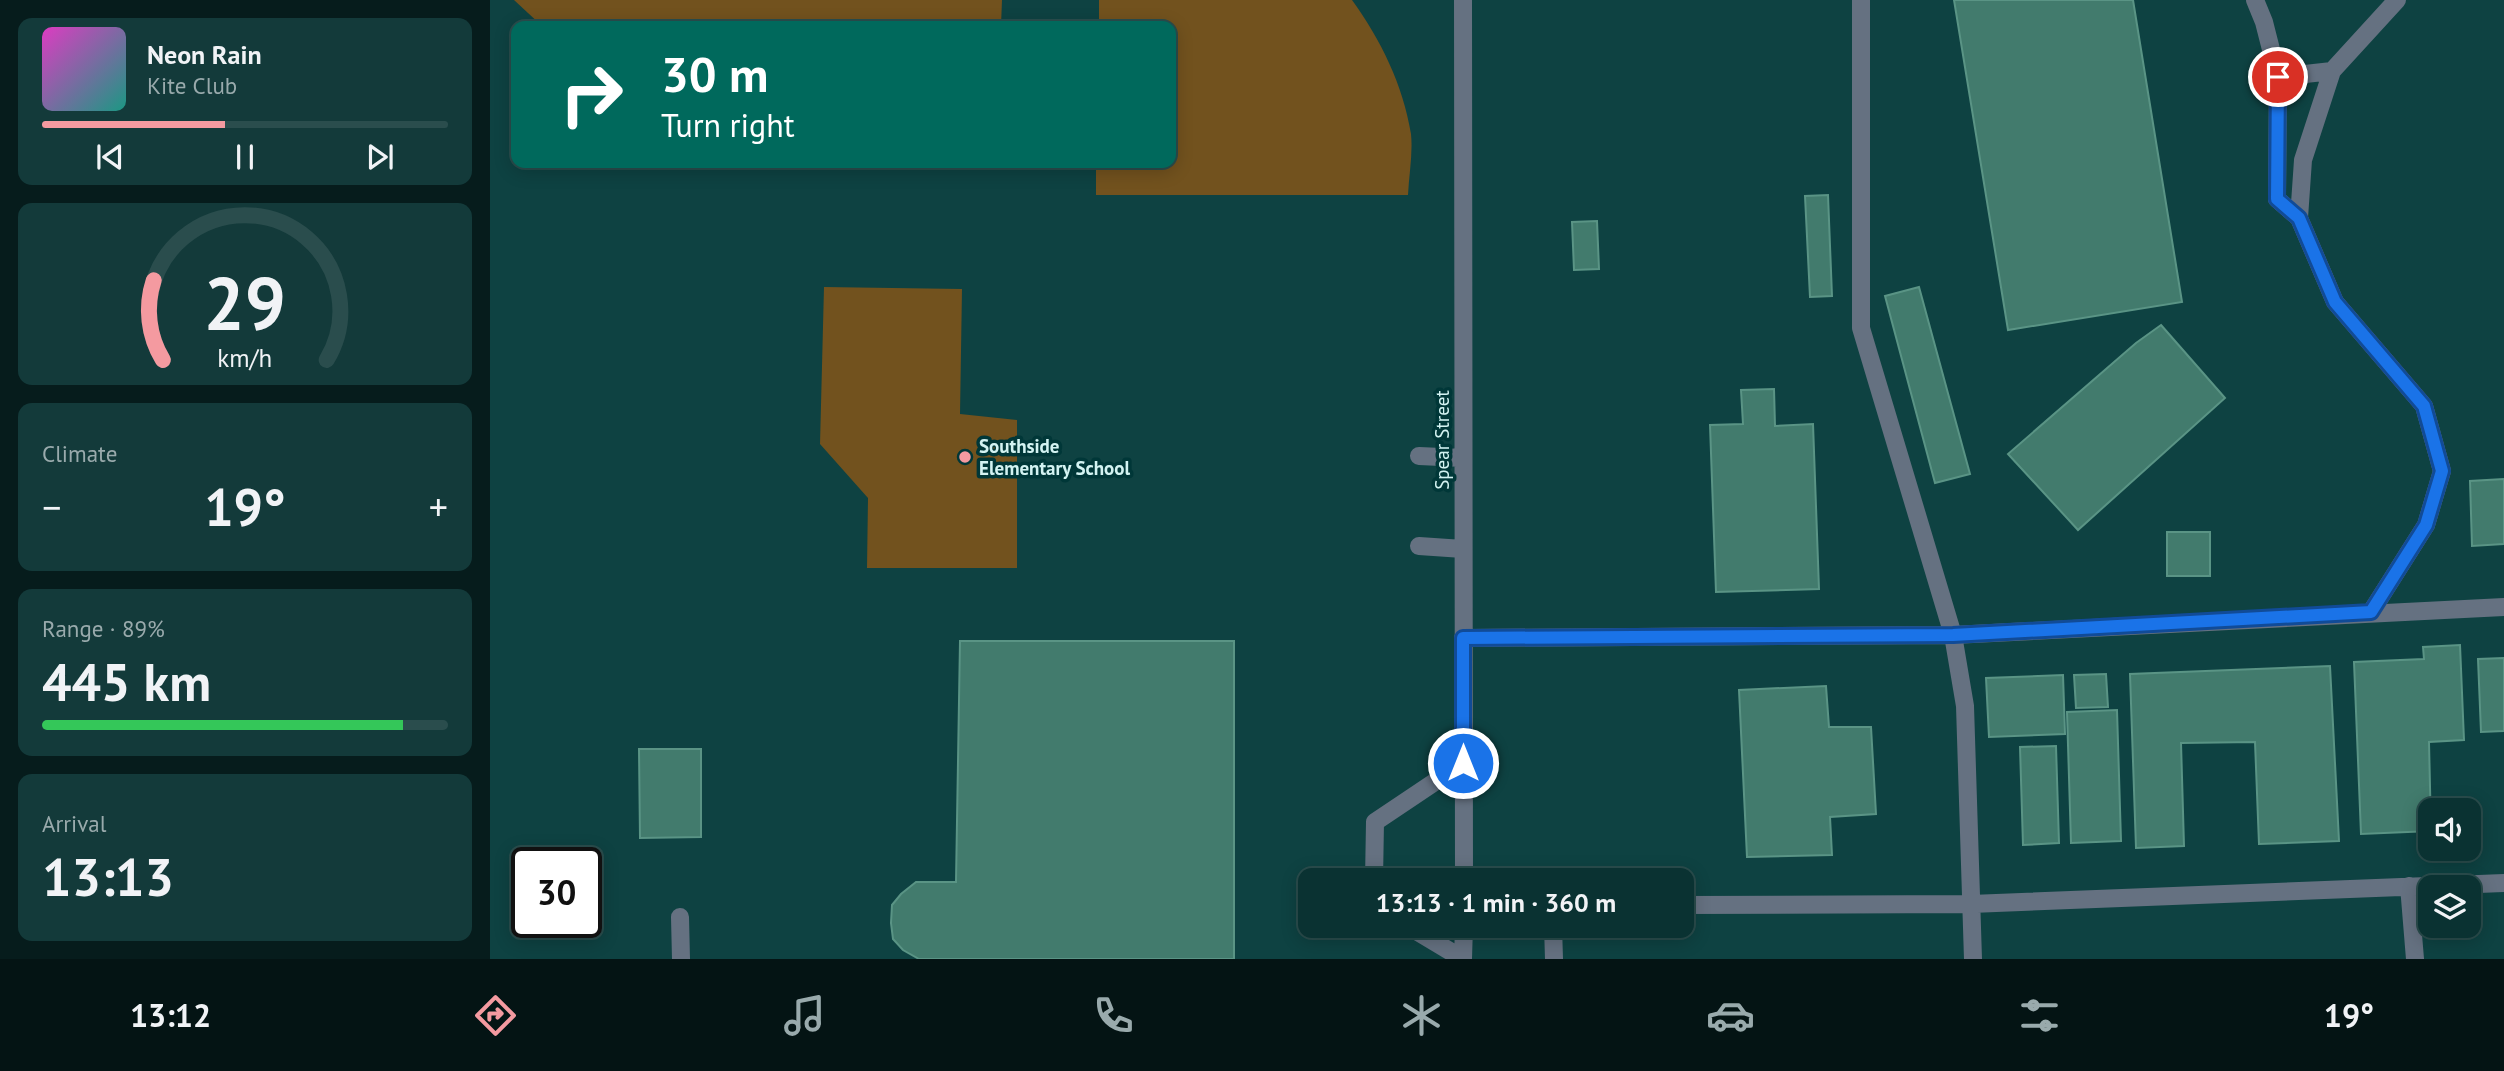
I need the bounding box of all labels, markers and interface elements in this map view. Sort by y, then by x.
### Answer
text: Neon Rain [147,38,262,71]
text: 30 m [661,42,768,106]
pin [2248,47,2308,107]
icon: right [546,49,637,140]
icon: arrive [2259,58,2297,96]
text: Kite Club [147,71,237,100]
text: Turn right [661,104,795,146]
icon: previous [91,138,129,176]
icon: pause [226,138,264,176]
icon: next [361,138,399,176]
text: 29 [204,257,286,351]
text: km/h [218,342,272,374]
street label: Spear Street [1430,390,1454,490]
place label: Southside Elementary School [979,434,1130,480]
text: Climate [42,439,117,468]
marker: Southside Elementary School [957,449,973,465]
text: 19° [204,473,286,540]
text: − [42,482,61,531]
text: + [429,482,448,531]
text: Range · 89% [42,614,165,643]
text: 445 km [42,648,211,715]
position arrow [1426,726,1500,800]
map controls [2418,798,2481,938]
button: sound [2418,798,2481,861]
text: Arrival [42,809,106,838]
text: 13:13 [42,843,174,910]
speed limit sign: 30 [511,847,602,938]
button: layers [2418,875,2481,938]
text: 13:13 · 1 min · 360 m [1376,886,1616,919]
icon: directions [471,991,520,1040]
icon: music [780,991,829,1040]
icon: phone [1089,991,1138,1040]
icon: climate [1397,991,1446,1040]
icon: car [1706,991,1755,1040]
icon: filters [2015,991,2064,1040]
text: 13:12 [130,994,211,1036]
text: 19° [2324,994,2374,1036]

